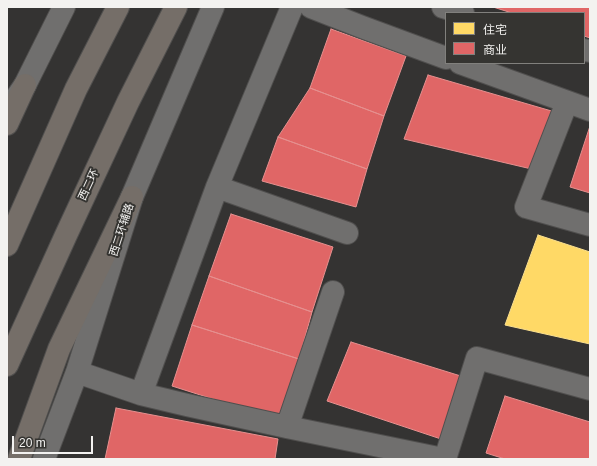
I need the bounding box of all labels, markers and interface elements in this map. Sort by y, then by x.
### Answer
legend [445,12,585,64]
text: 住宅 [483,23,507,37]
text: 商业 [483,43,507,57]
street label: 西二环 [76,167,102,203]
street label: 西二环辅路 [107,202,137,258]
scale bar [14,428,95,454]
text: 20 m [19,436,46,450]

